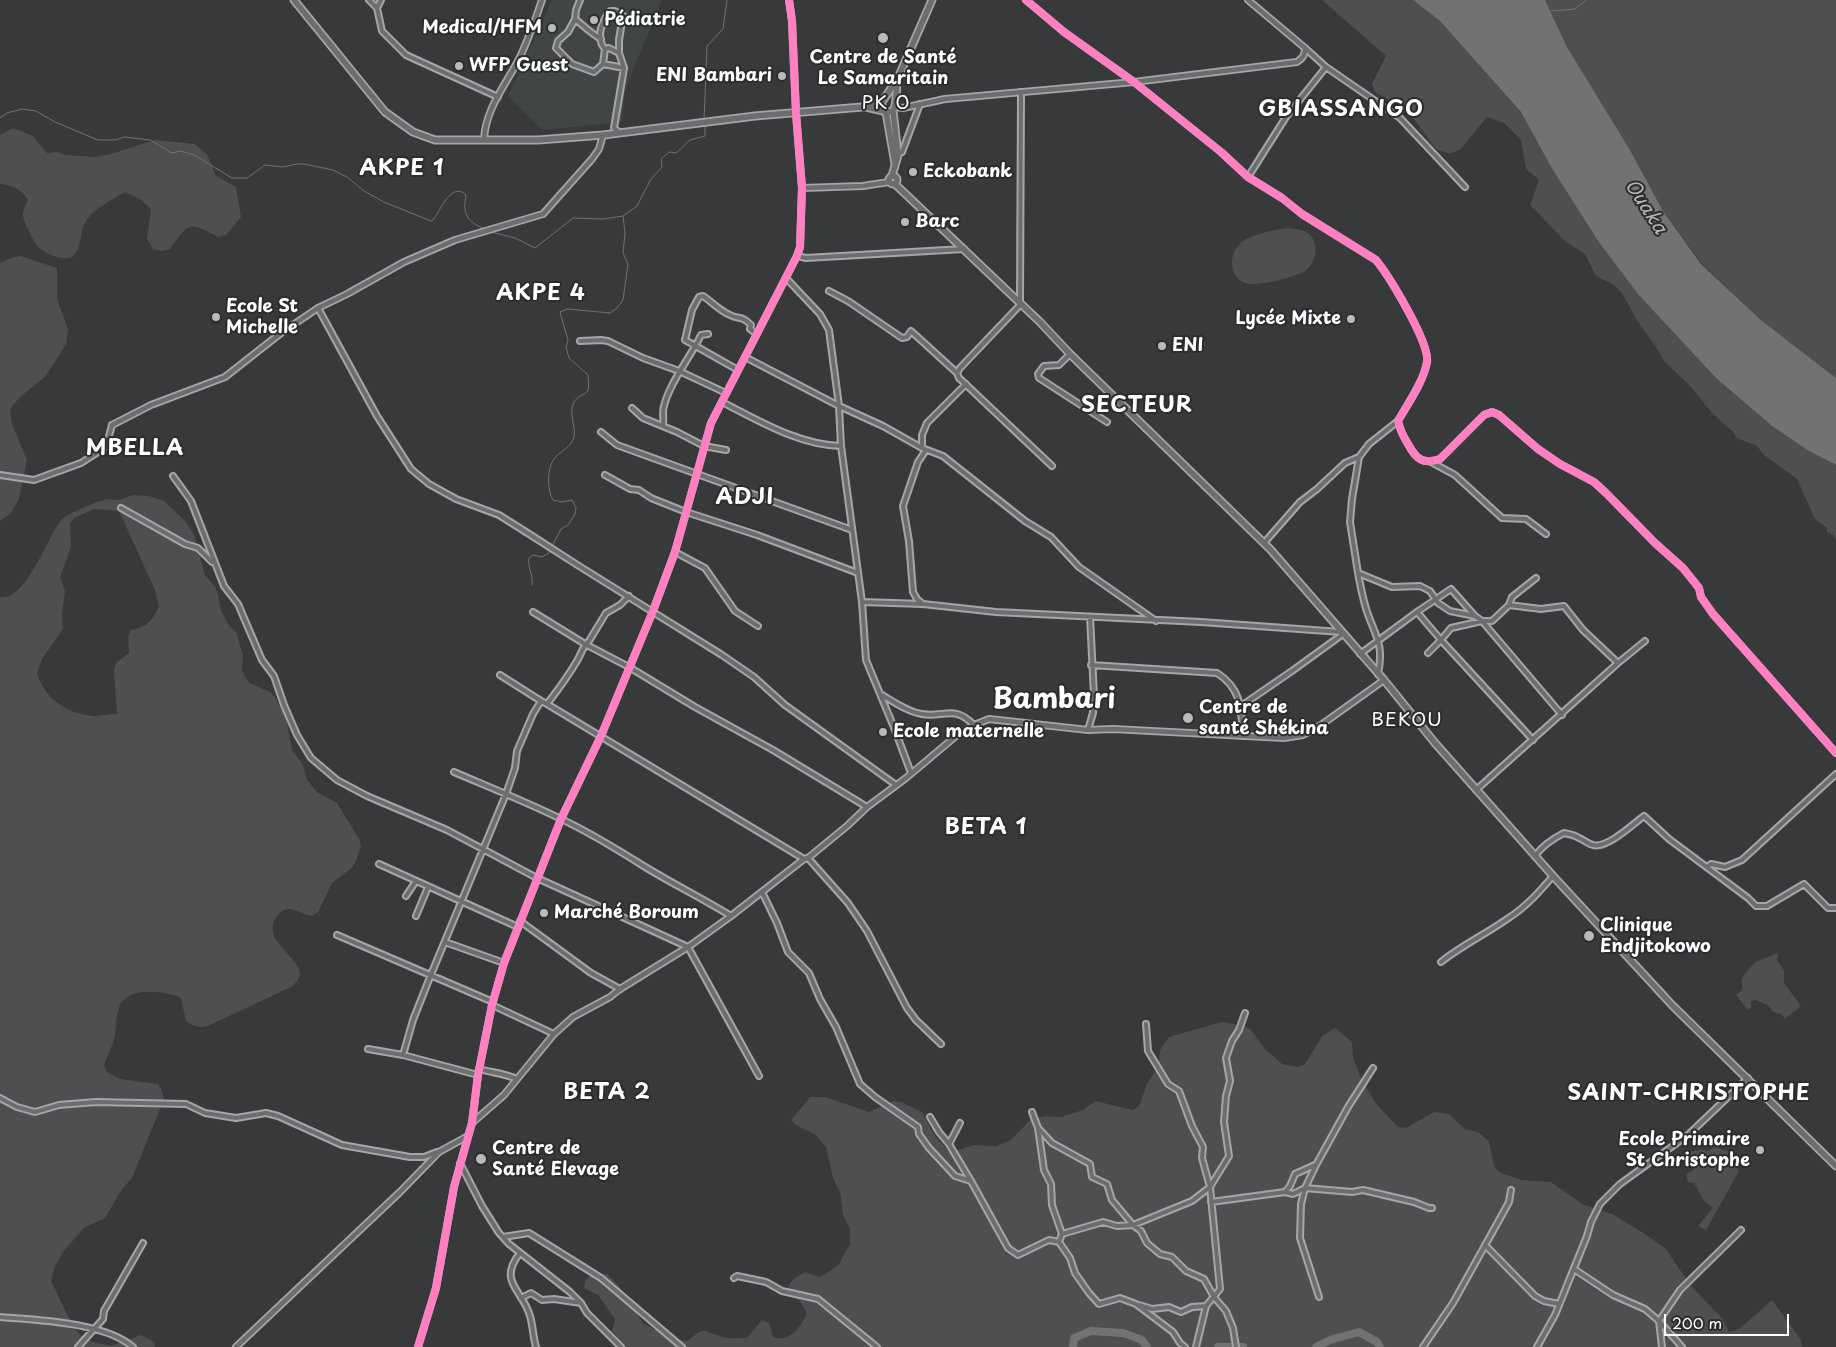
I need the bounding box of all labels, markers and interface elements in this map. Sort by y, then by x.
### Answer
place label: Pédiatrie [604,9,686,31]
marker: Pédiatrie [588,14,600,26]
place label: Medical/HFM [423,17,542,39]
marker: Medical/HFM [546,22,558,34]
marker: Centre de Santé Le Samaritain [876,31,890,45]
place label: Centre de Santé Le Samaritain [809,47,957,90]
place label: WFP Guest [469,55,569,77]
marker: WFP Guest [453,60,465,72]
place label: ENI Bambari [656,65,772,87]
marker: ENI Bambari [776,70,788,82]
district label: PK 0 [861,93,911,115]
district label: GBIASSANGO [1255,97,1427,123]
district label: AKPE 1 [359,156,445,182]
place label: Eckobank [923,161,1012,183]
marker: Eckobank [907,166,919,178]
water label: Ouaka [1619,175,1671,239]
place label: Barc [915,211,959,233]
marker: Barc [899,216,911,228]
district label: AKPE 4 [496,281,586,307]
place label: Ecole St Michelle [226,296,298,338]
place label: Lycée Mixte [1235,308,1341,330]
marker: Ecole St Michelle [210,311,222,323]
marker: Lycée Mixte [1345,313,1357,325]
place label: ENI [1172,335,1203,357]
marker: ENI [1156,340,1168,352]
district label: SECTEUR [1080,393,1194,419]
district label: MBELLA [85,436,185,462]
district label: ADJI [715,485,775,511]
district label: Bambari [993,683,1115,717]
place label: Centre de santé Shékina [1199,697,1329,740]
district label: BEKOU [1370,710,1444,732]
marker: Centre de santé Shékina [1181,711,1195,725]
place label: Ecole maternelle [893,721,1044,743]
marker: Ecole maternelle [877,726,889,738]
district label: BETA 1 [944,815,1028,841]
place label: Marché Boroum [554,902,699,924]
marker: Marché Boroum [538,907,550,919]
place label: Clinique Endjitokowo [1600,915,1711,958]
marker: Clinique Endjitokowo [1582,929,1596,943]
district label: BETA 2 [562,1080,652,1106]
district label: SAINT-CHRISTOPHE [1565,1081,1813,1107]
place label: Ecole Primaire St Christophe [1618,1129,1750,1172]
place label: Centre de Santé Elevage [492,1138,619,1180]
marker: Ecole Primaire St Christophe [1754,1144,1766,1156]
marker: Centre de Santé Elevage [474,1152,488,1166]
scale bar [1666,1304,1791,1336]
text: 200 m [1672,1311,1722,1334]

